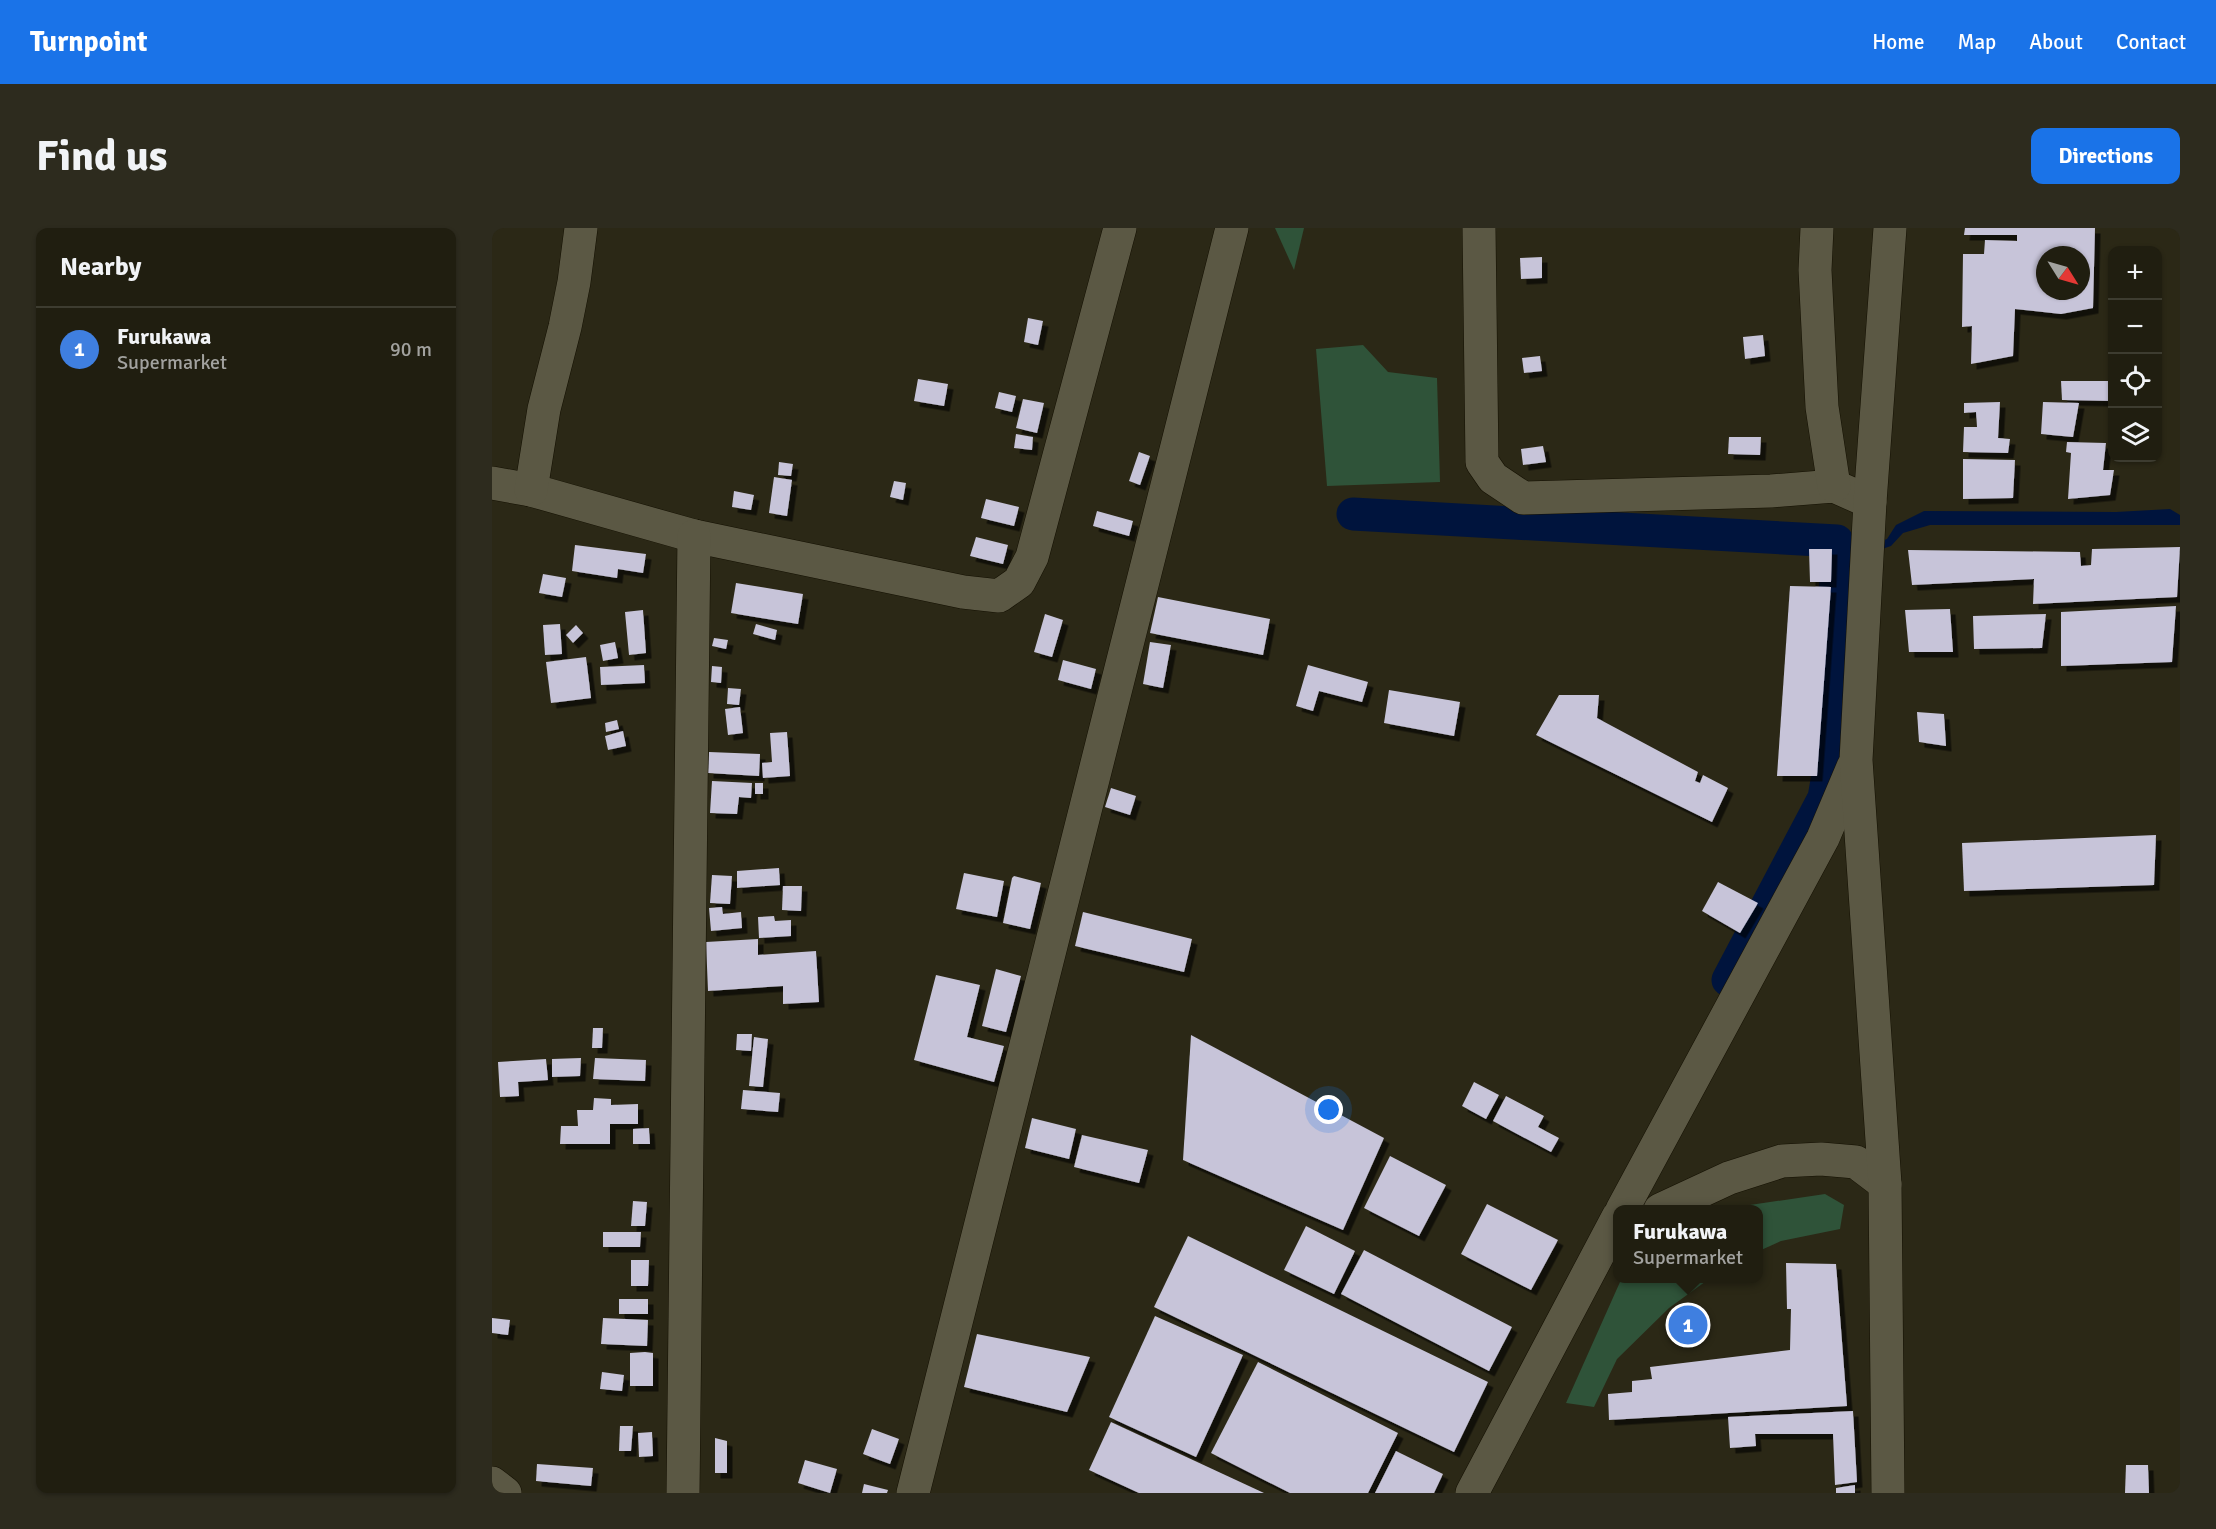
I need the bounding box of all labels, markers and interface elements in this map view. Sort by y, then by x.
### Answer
text: Turnpoint [30,25,147,59]
text: Home [1872,29,1925,55]
text: Map [1958,29,1996,55]
text: About [2029,29,2083,55]
text: Contact [2116,29,2186,55]
button: Directions [2031,128,2180,184]
text: Find us [36,131,167,182]
north arrow [2036,246,2090,300]
map controls [2108,246,2162,462]
button: + [2108,246,2162,300]
text: Nearby [60,251,141,283]
button: − [2108,300,2162,354]
text: Furukawa [117,323,211,350]
text: 1 [74,337,85,362]
text: 90 m [390,337,432,362]
text: Supermarket [117,350,227,375]
button: locate [2108,354,2162,408]
button: layers [2108,408,2162,462]
your location [1314,1095,1343,1124]
popup [1613,1205,1763,1283]
text: Furukawa [1633,1218,1727,1245]
text: Supermarket [1633,1245,1743,1270]
pin: 1 [1668,1302,1708,1348]

